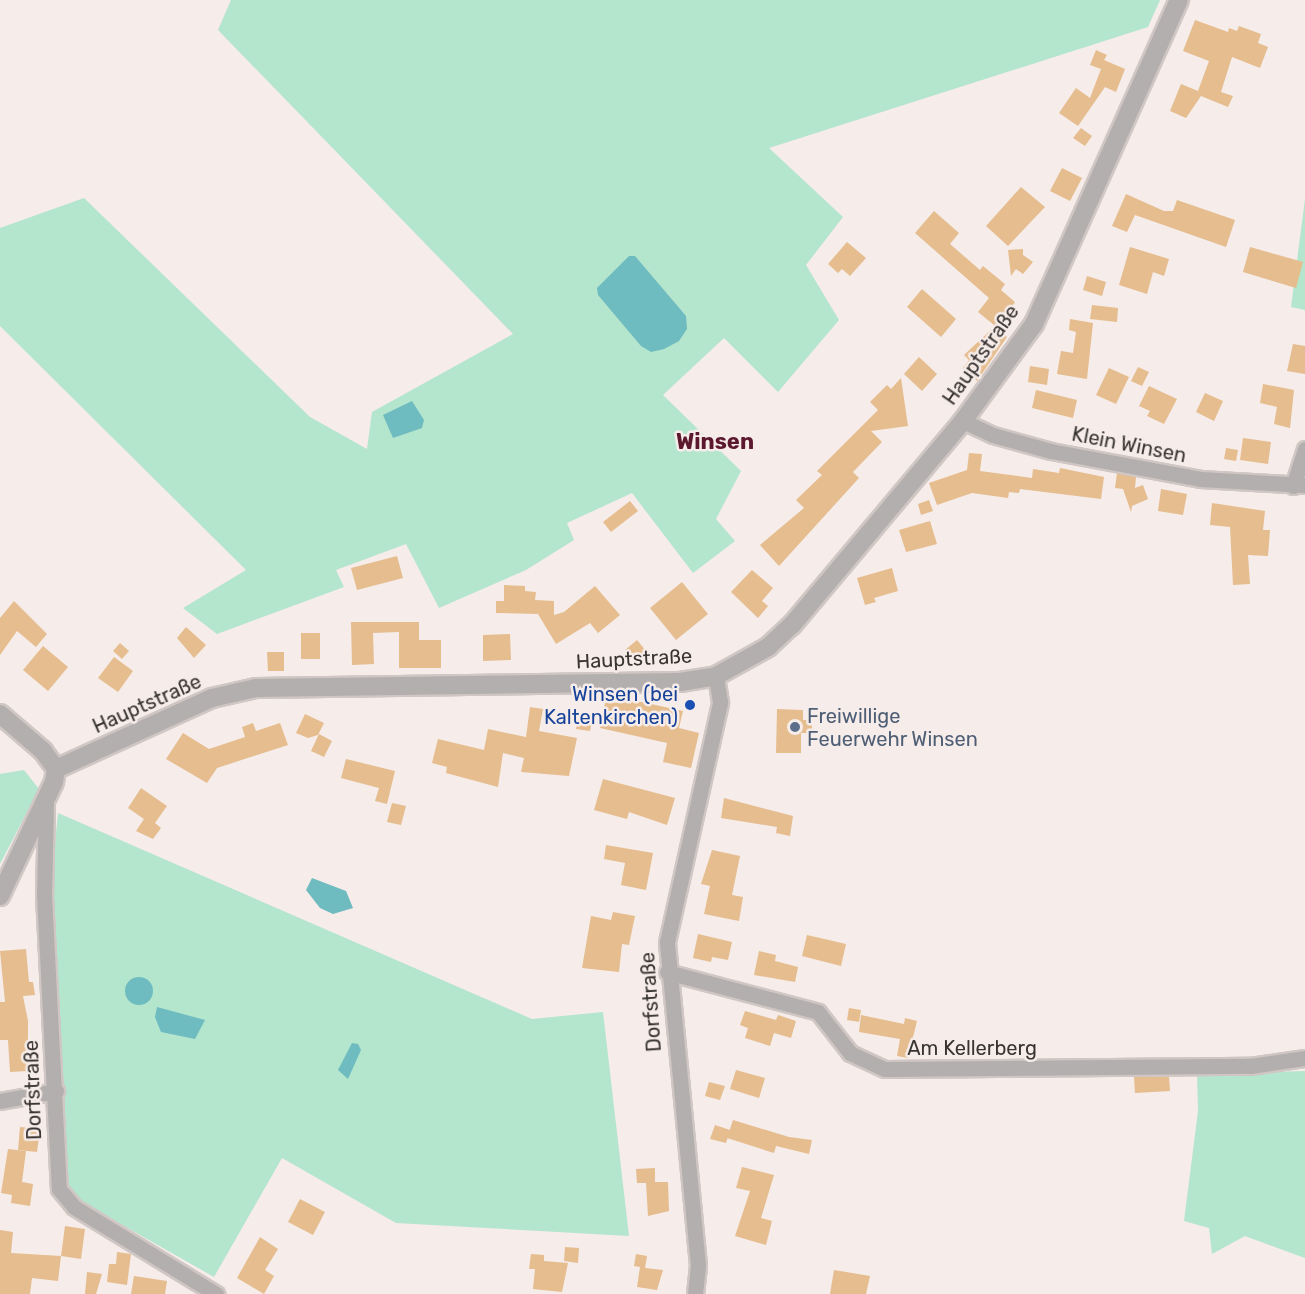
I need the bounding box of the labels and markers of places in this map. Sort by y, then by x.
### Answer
place label: Winsen (bei Kaltenkirchen) [544,682,678,729]
marker: Winsen (bei Kaltenkirchen) [683,698,697,712]
place label: Freiwillige Feuerwehr Winsen [807,704,979,751]
marker: Freiwillige Feuerwehr Winsen [788,720,802,734]

